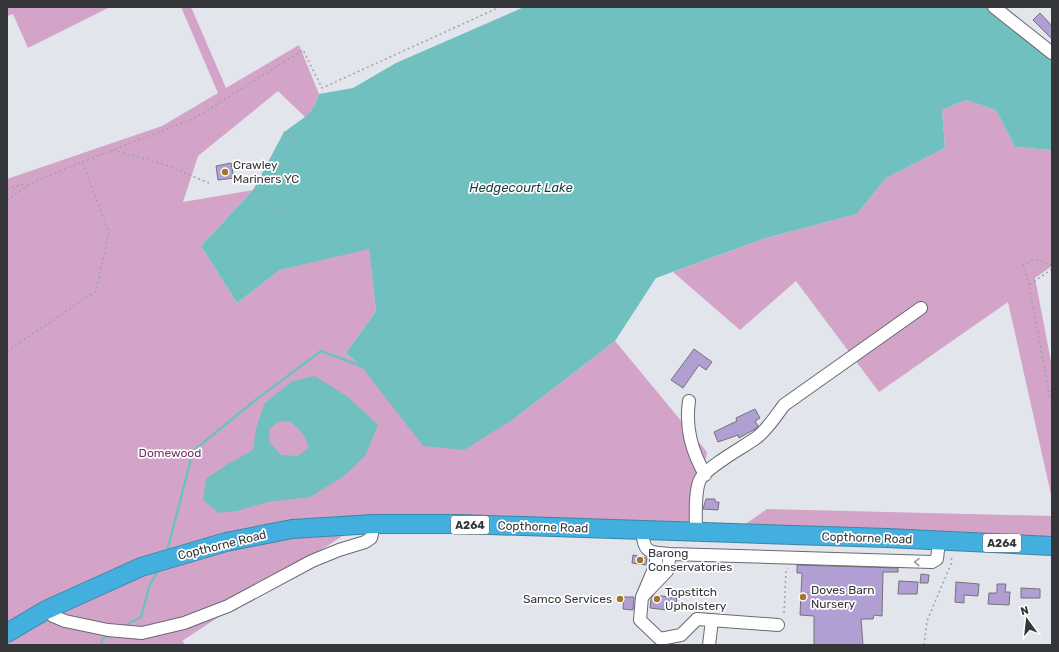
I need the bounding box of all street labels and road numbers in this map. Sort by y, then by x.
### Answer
road number: A264 [451,516,489,534]
street label: Copthorne Road [497,518,589,536]
street label: Copthorne Road [176,527,268,563]
street label: Copthorne Road [821,529,913,547]
road number: A264 [983,534,1021,552]

